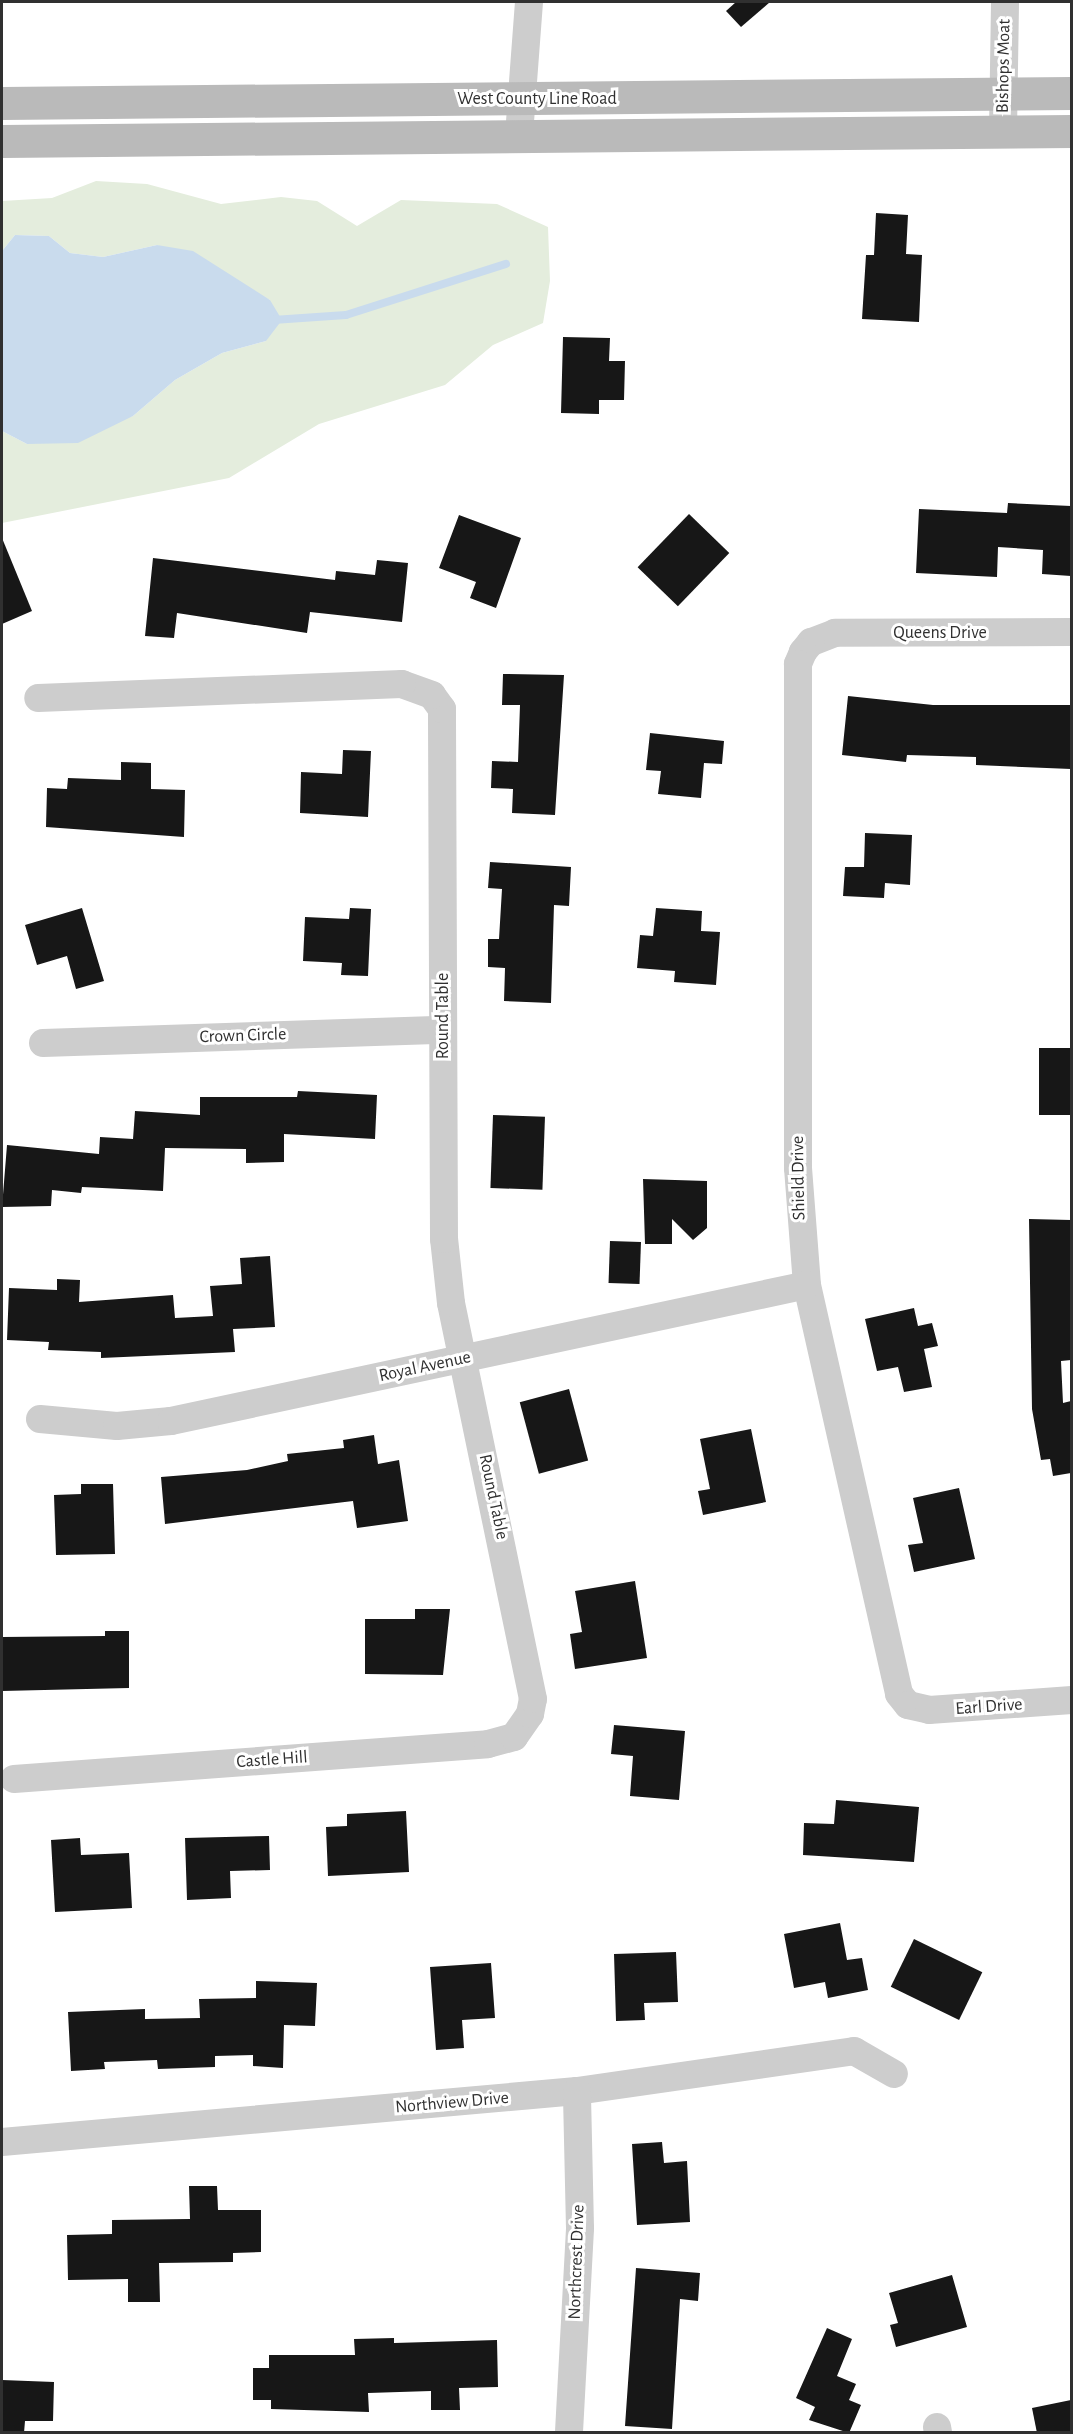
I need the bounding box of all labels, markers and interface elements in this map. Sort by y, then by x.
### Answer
street label: Bishops Moat [992,19,1016,113]
street label: West County Line Road [457,88,617,110]
street label: Queens Drive [893,622,987,644]
street label: Round Table [432,973,454,1059]
street label: Crown Circle [199,1024,287,1048]
street label: Shield Drive [787,1136,811,1220]
street label: Royal Avenue [377,1347,473,1387]
street label: Round Table [473,1452,513,1542]
street label: Earl Drive [955,1694,1023,1720]
street label: Castle Hill [236,1747,308,1773]
street label: Northview Drive [394,2087,510,2119]
street label: Northcrest Drive [564,2204,590,2320]

